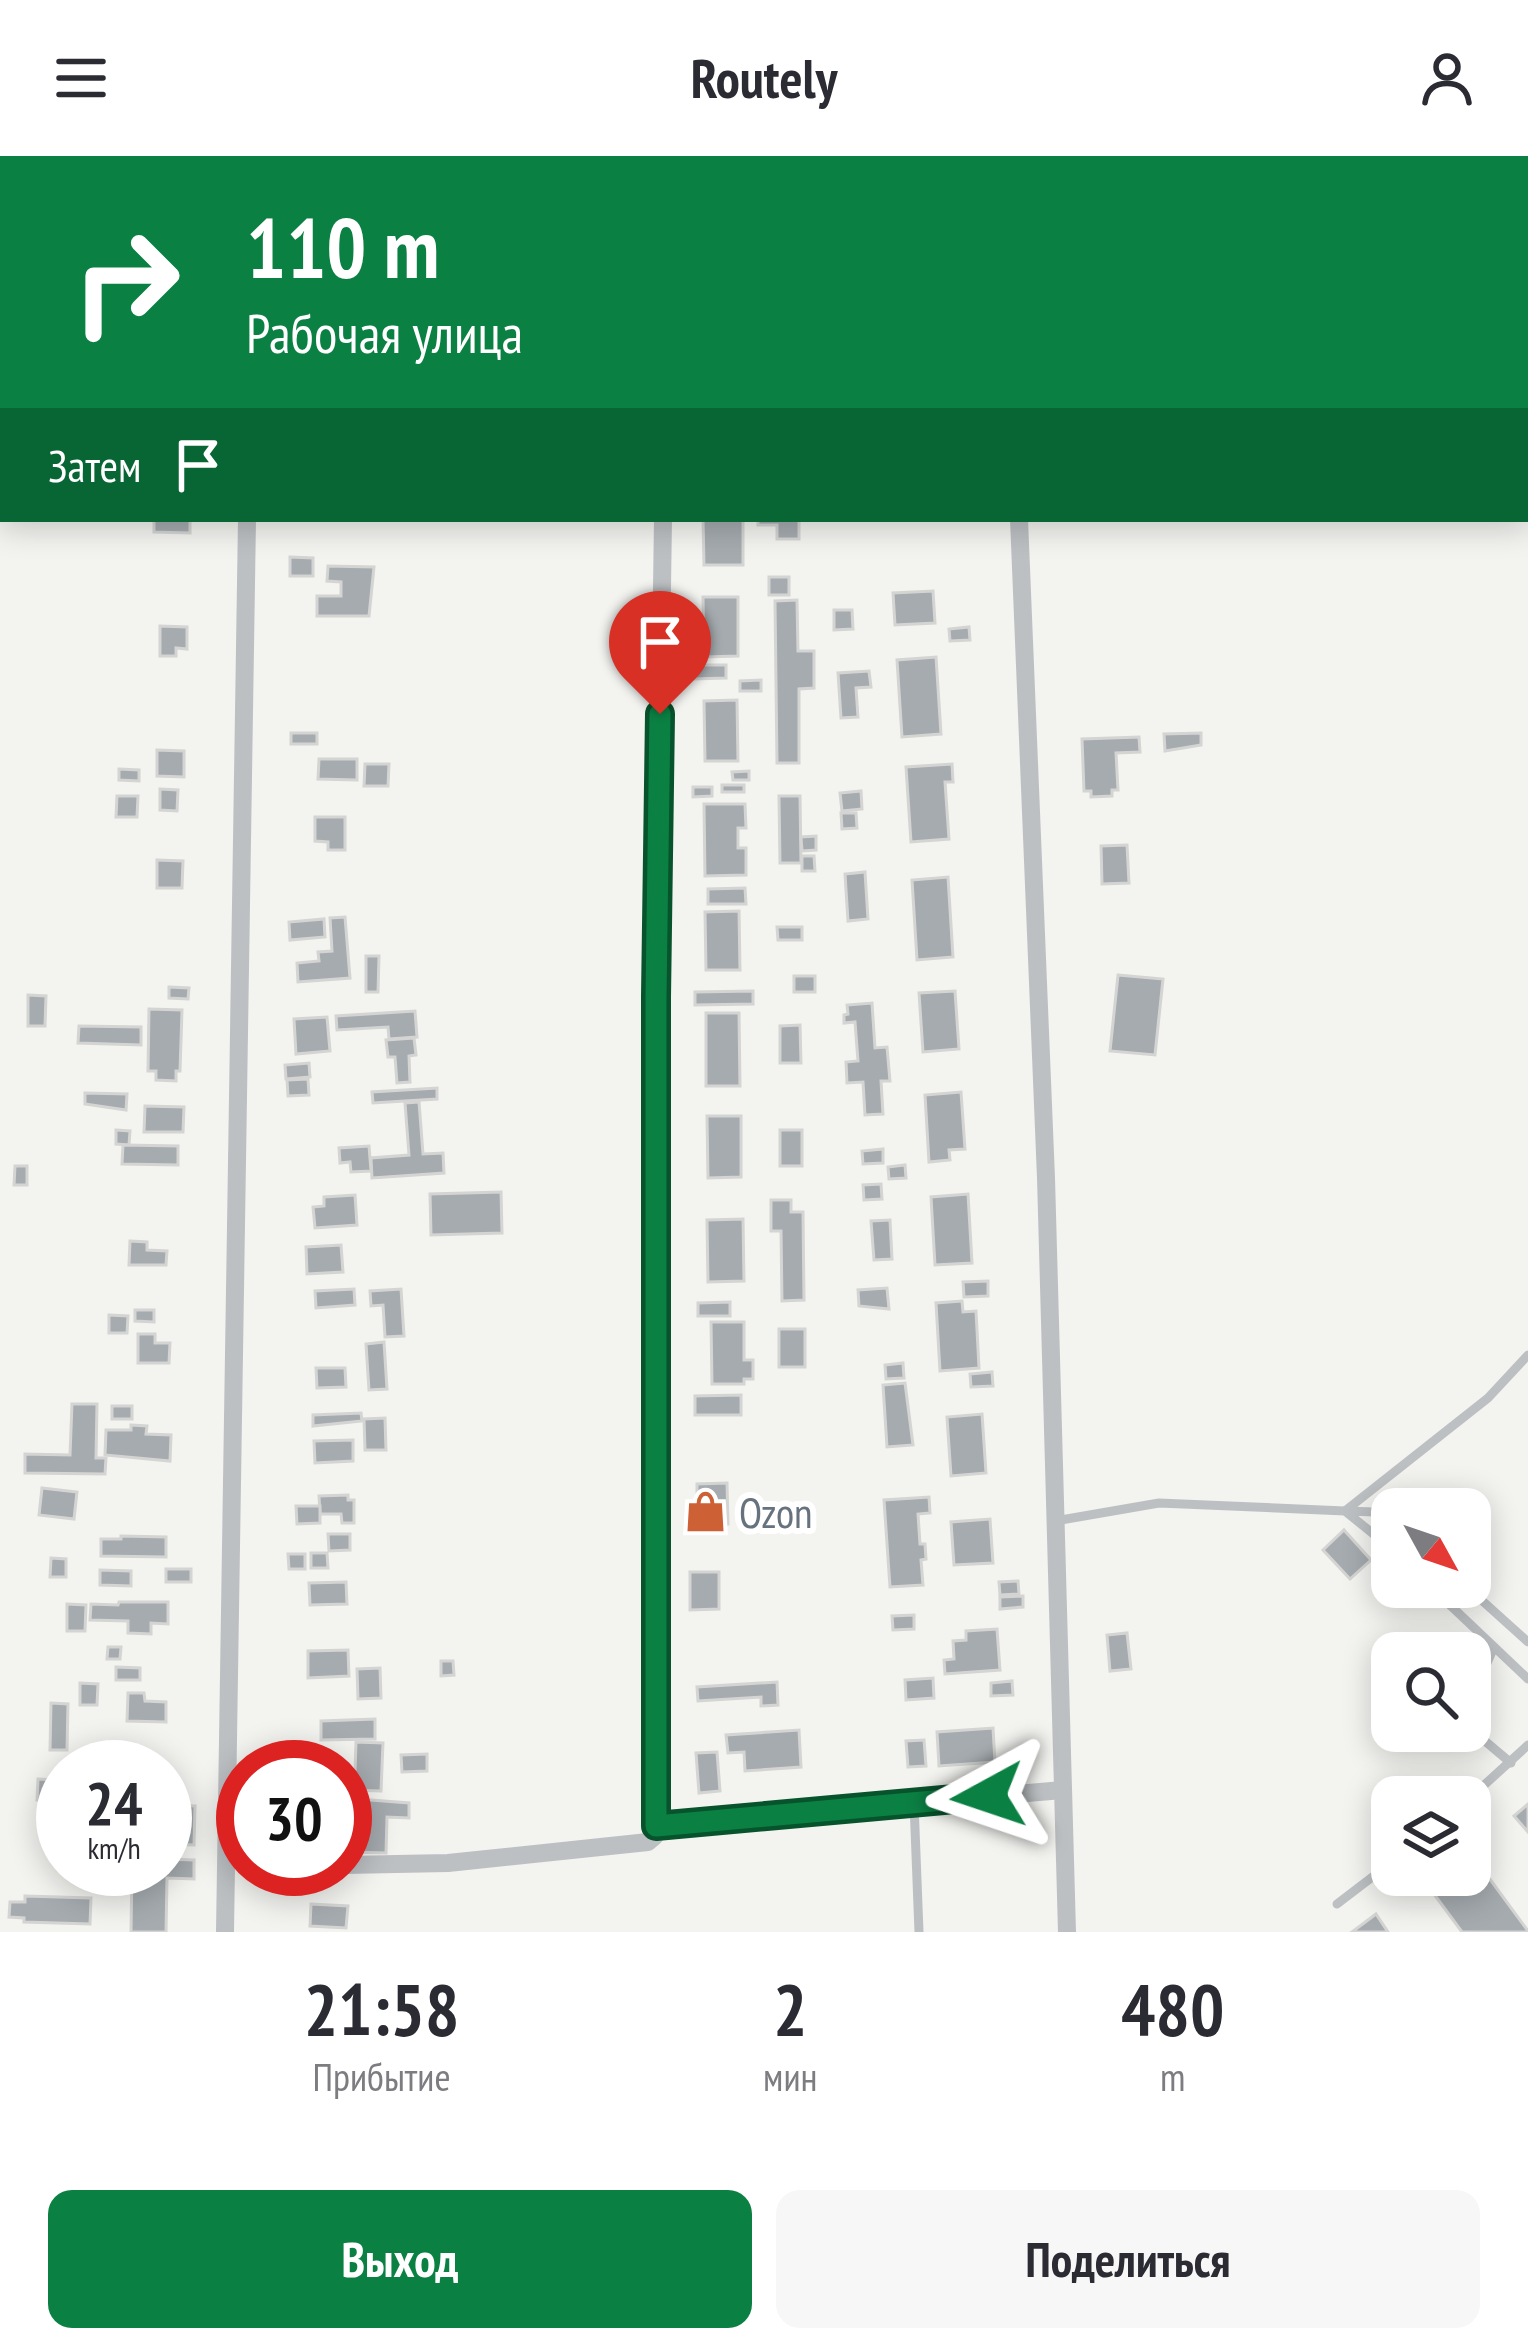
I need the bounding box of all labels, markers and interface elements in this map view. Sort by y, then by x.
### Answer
text: Routely [691,43,837,113]
icon: menu [48,45,114,111]
icon: person [1414,45,1480,111]
text: 110 m [246,192,439,301]
icon: right [48,204,204,360]
text: Рабочая улица [246,298,523,368]
icon: arrive [165,432,231,498]
text: Затем [48,436,141,494]
pin [609,591,711,714]
icon: arrive [627,609,693,675]
place label: Ozon [739,1485,813,1540]
north arrow [1371,1488,1491,1608]
map controls [1371,1488,1491,1896]
shop icon: Ozon [682,1489,728,1535]
button: search [1371,1632,1491,1752]
position arrow [925,1733,1051,1859]
speed limit sign: 30 [216,1740,372,1896]
text: 24 [85,1764,143,1842]
button: layers [1371,1776,1491,1896]
text: km/h [87,1828,141,1867]
text: 21:58 [304,1962,459,2055]
text: 2 [773,1962,807,2055]
text: 480 [1121,1962,1224,2055]
text: Прибытие [312,2051,451,2102]
text: мин [763,2051,817,2102]
text: m [1160,2051,1185,2102]
button: Выход [48,2190,752,2328]
button: Поделиться [776,2190,1480,2328]

